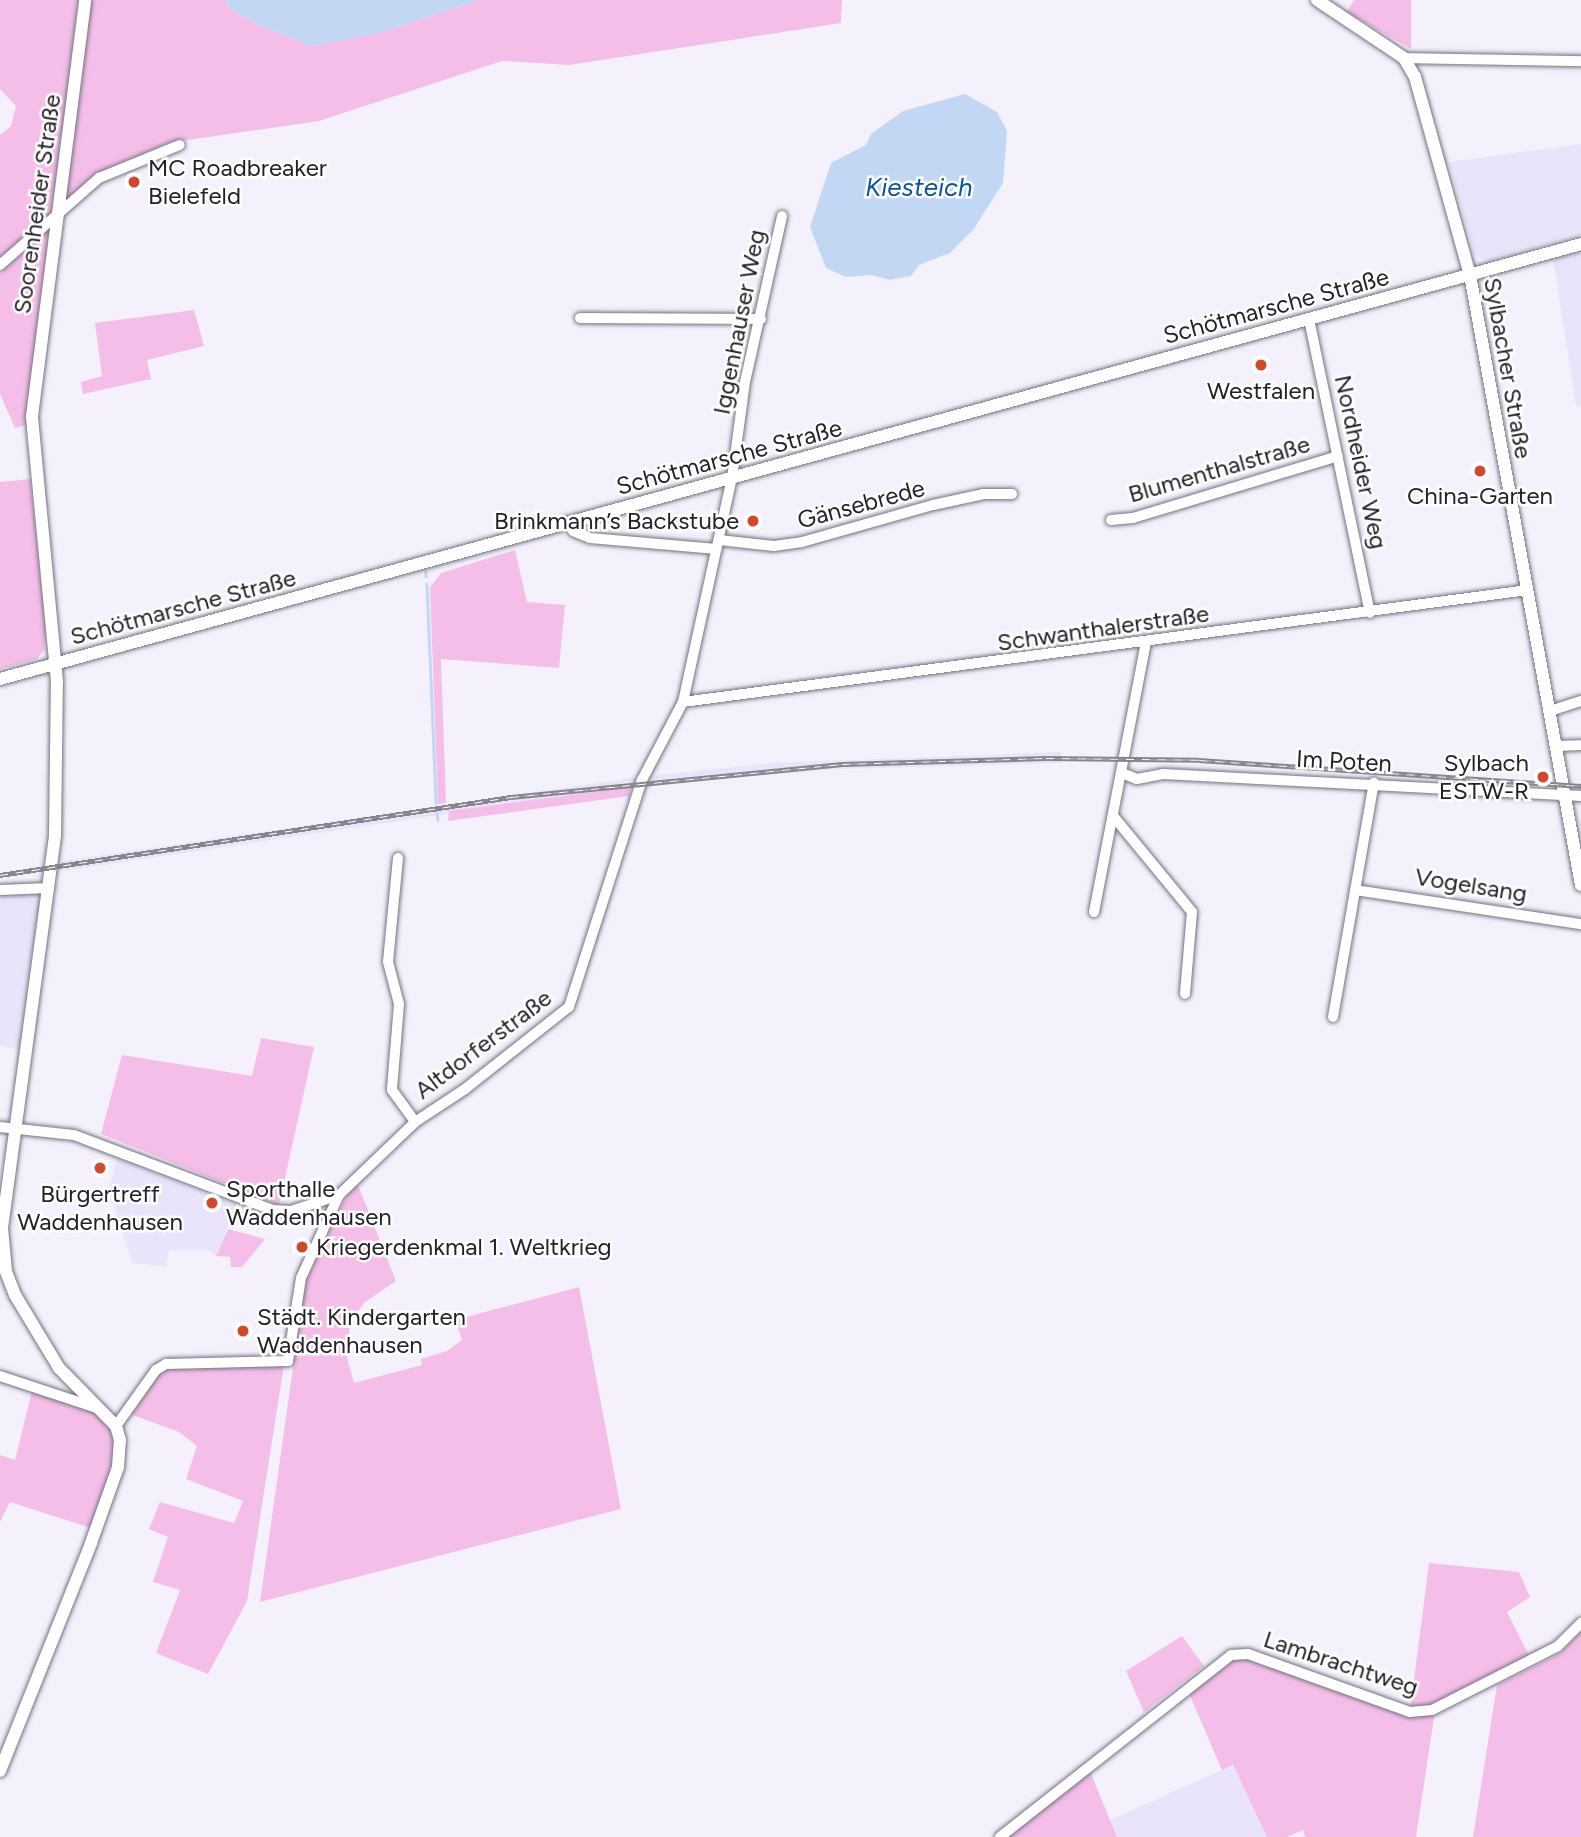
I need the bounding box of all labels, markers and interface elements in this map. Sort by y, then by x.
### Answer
street label: Soorenheider Straße [7,92,67,316]
place label: MC Roadbreaker Bielefeld [148,154,327,210]
water label: Kiesteich [865,172,973,204]
marker: MC Roadbreaker Bielefeld [126,174,142,190]
street label: Iggenhauser Weg [707,227,771,417]
street label: Schötmarsche Straße [1160,262,1392,350]
street label: Sylbacher Straße [1478,275,1538,461]
marker: Westfalen [1253,357,1269,373]
street label: Nordheider Weg [1328,372,1394,552]
place label: Westfalen [1207,377,1315,405]
street label: Schötmarsche Straße [613,413,845,501]
street label: Blumenthalstraße [1125,429,1313,509]
marker: China-Garten [1472,463,1488,479]
street label: Gänsebrede [794,473,928,535]
place label: China-Garten [1407,482,1553,510]
place label: Brinkmann’s Backstube [494,507,739,535]
marker: Brinkmann’s Backstube [745,513,761,529]
street label: Schötmarsche Straße [67,563,299,651]
street label: Schwanthalerstraße [995,599,1211,657]
street label: Im Poten [1295,744,1393,778]
place label: Sylbach ESTW-R [1439,749,1529,805]
marker: Sylbach ESTW-R [1535,769,1551,785]
street label: Vogelsang [1413,862,1529,908]
street label: Altdorferstraße [409,983,557,1105]
marker: Bürgertreff Waddenhausen [92,1160,108,1176]
place label: Sporthalle Waddenhausen [226,1175,392,1231]
place label: Bürgertreff Waddenhausen [17,1180,183,1236]
marker: Sporthalle Waddenhausen [204,1195,220,1211]
place label: Kriegerdenkmal 1. Weltkrieg [316,1233,612,1261]
marker: Kriegerdenkmal 1. Weltkrieg [294,1239,310,1255]
place label: Städt. Kindergarten Waddenhausen [257,1303,466,1359]
marker: Städt. Kindergarten Waddenhausen [235,1323,251,1339]
street label: Lambrachtweg [1260,1624,1422,1702]

